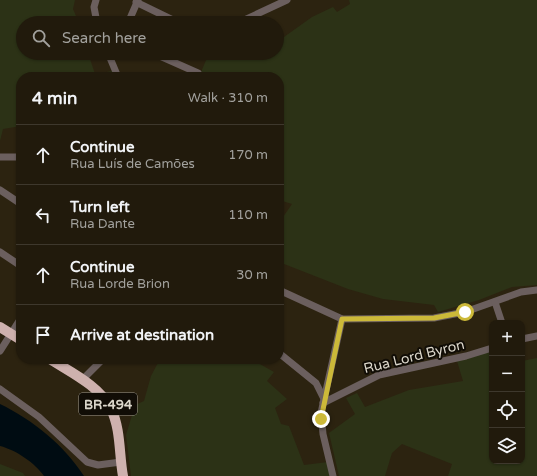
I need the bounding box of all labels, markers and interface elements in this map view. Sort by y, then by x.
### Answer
search box [16,16,284,60]
icon: search [30,27,52,49]
text: Search here [62,29,146,47]
text: 4 min [32,88,77,109]
text: Walk · 310 m [188,90,268,106]
text: Continue [70,138,134,156]
icon: ahead [32,144,54,166]
text: 170 m [228,147,268,163]
text: Rua Luís de Camões [70,156,195,172]
text: Turn left [70,198,130,216]
icon: left [32,204,54,226]
text: 110 m [228,207,268,223]
text: Rua Dante [70,216,135,232]
text: Continue [70,258,134,276]
icon: ahead [32,264,54,286]
text: 30 m [236,267,268,283]
text: Rua Lorde Brion [70,276,170,292]
route start [456,303,474,321]
map controls [489,320,525,464]
button: + [489,320,525,356]
icon: arrive [32,324,54,346]
text: Arrive at destination [70,326,214,344]
street label: Rua Lord Byron [362,336,466,377]
button: − [489,356,525,392]
button: locate [489,392,525,428]
road number: BR-494 [79,393,137,415]
route end [312,410,330,428]
button: layers [489,428,525,464]

